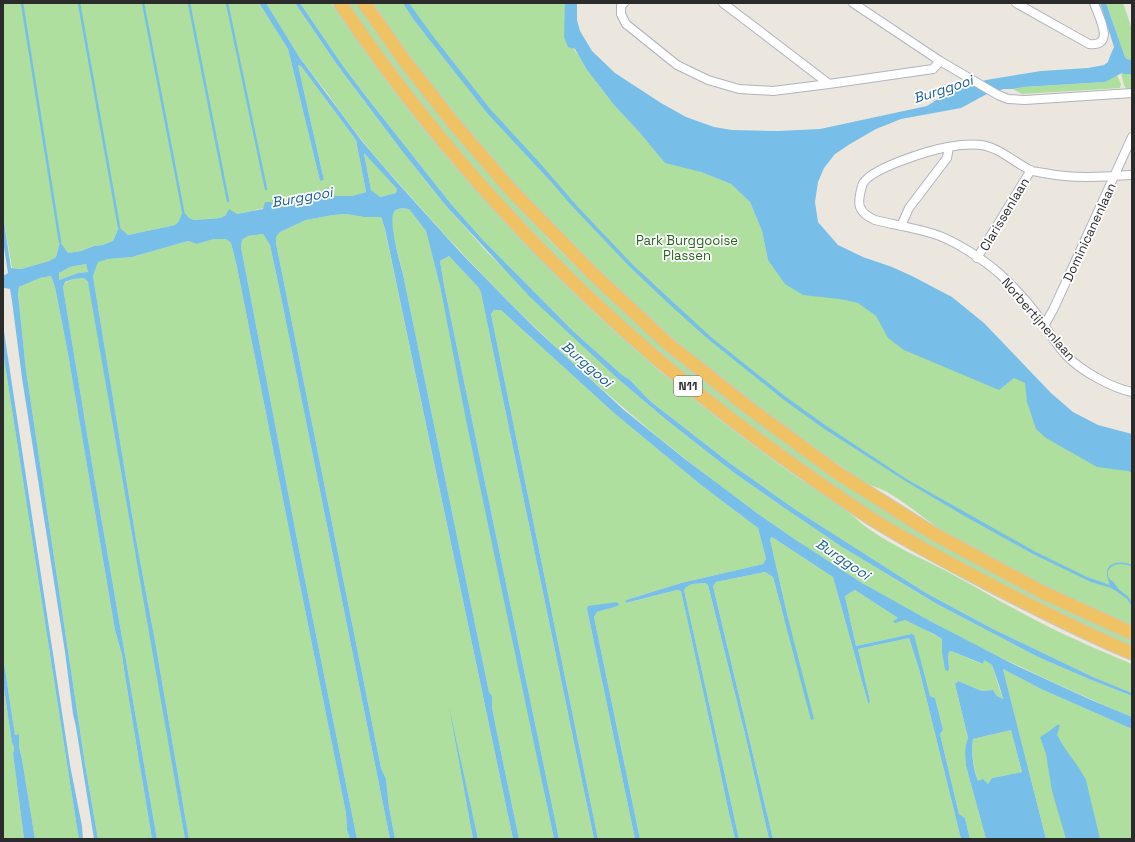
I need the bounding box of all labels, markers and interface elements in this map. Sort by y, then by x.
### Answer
water label: Burggooi [911,70,977,107]
street label: Clarissenlaan [976,174,1033,254]
street label: Dominicanenlaan [1059,180,1120,284]
water label: Burggooi [270,183,335,211]
park label: Park Burggooise Plassen [636,232,738,264]
street label: Norbertijnenlaan [998,274,1079,364]
water label: Burggooi [558,337,617,392]
road number: N11 [674,376,702,396]
water label: Burggooi [812,534,875,585]

